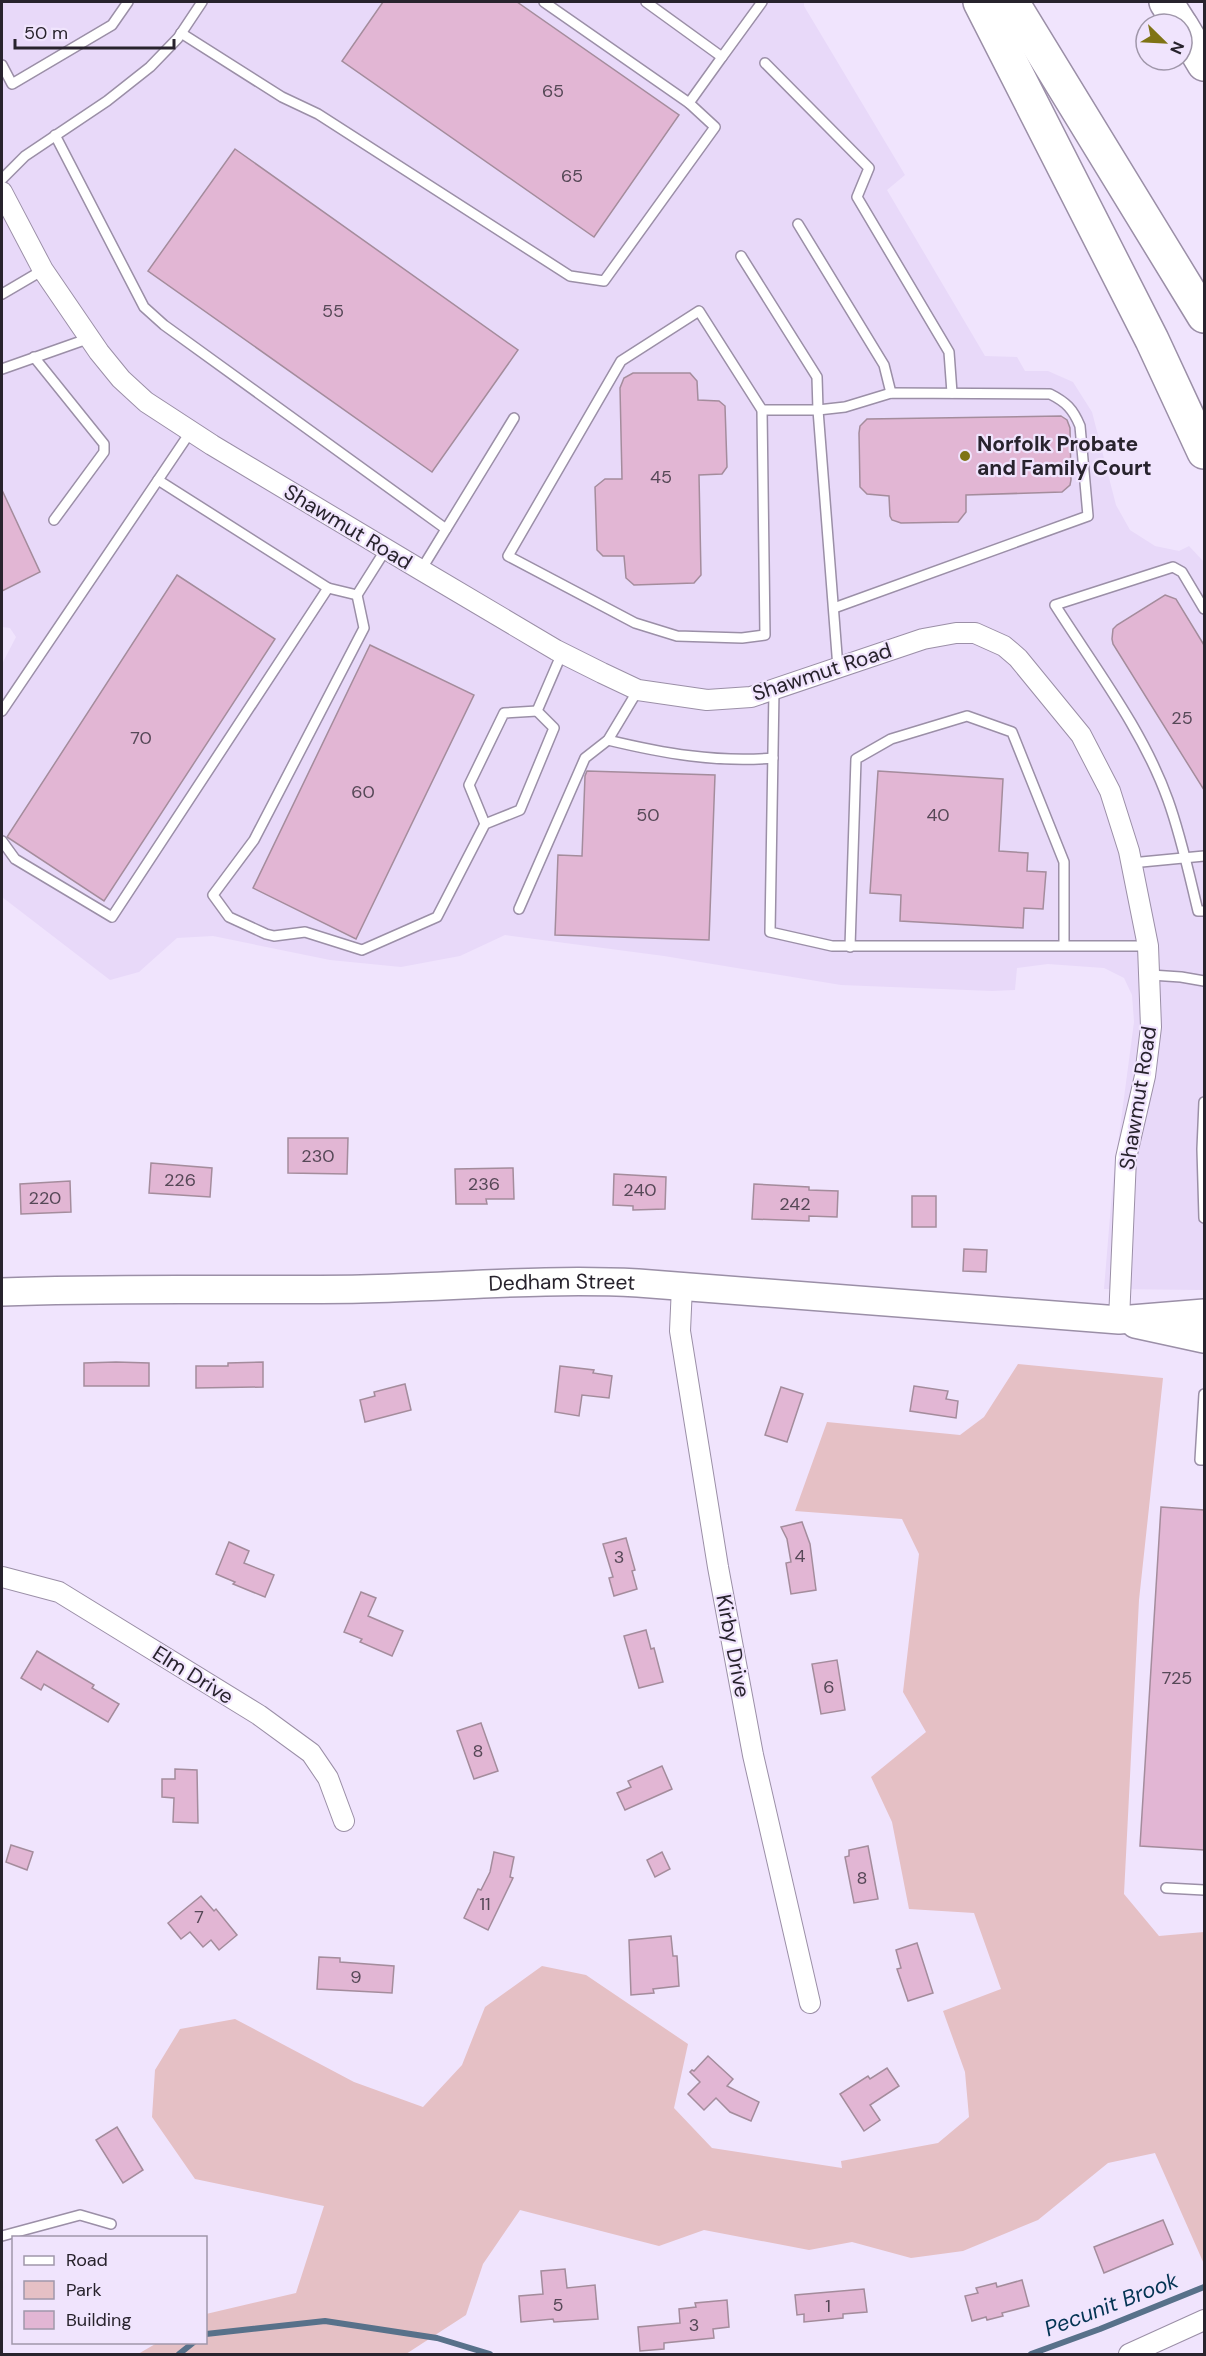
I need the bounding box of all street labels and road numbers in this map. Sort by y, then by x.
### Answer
street label: Shawmut Road [279,478,417,576]
street label: Shawmut Road [749,636,895,708]
street label: Shawmut Road [1113,1024,1163,1172]
street label: Dedham Street [488,1267,636,1298]
street label: Kirby Drive [709,1592,757,1700]
street label: Elm Drive [147,1639,239,1711]

